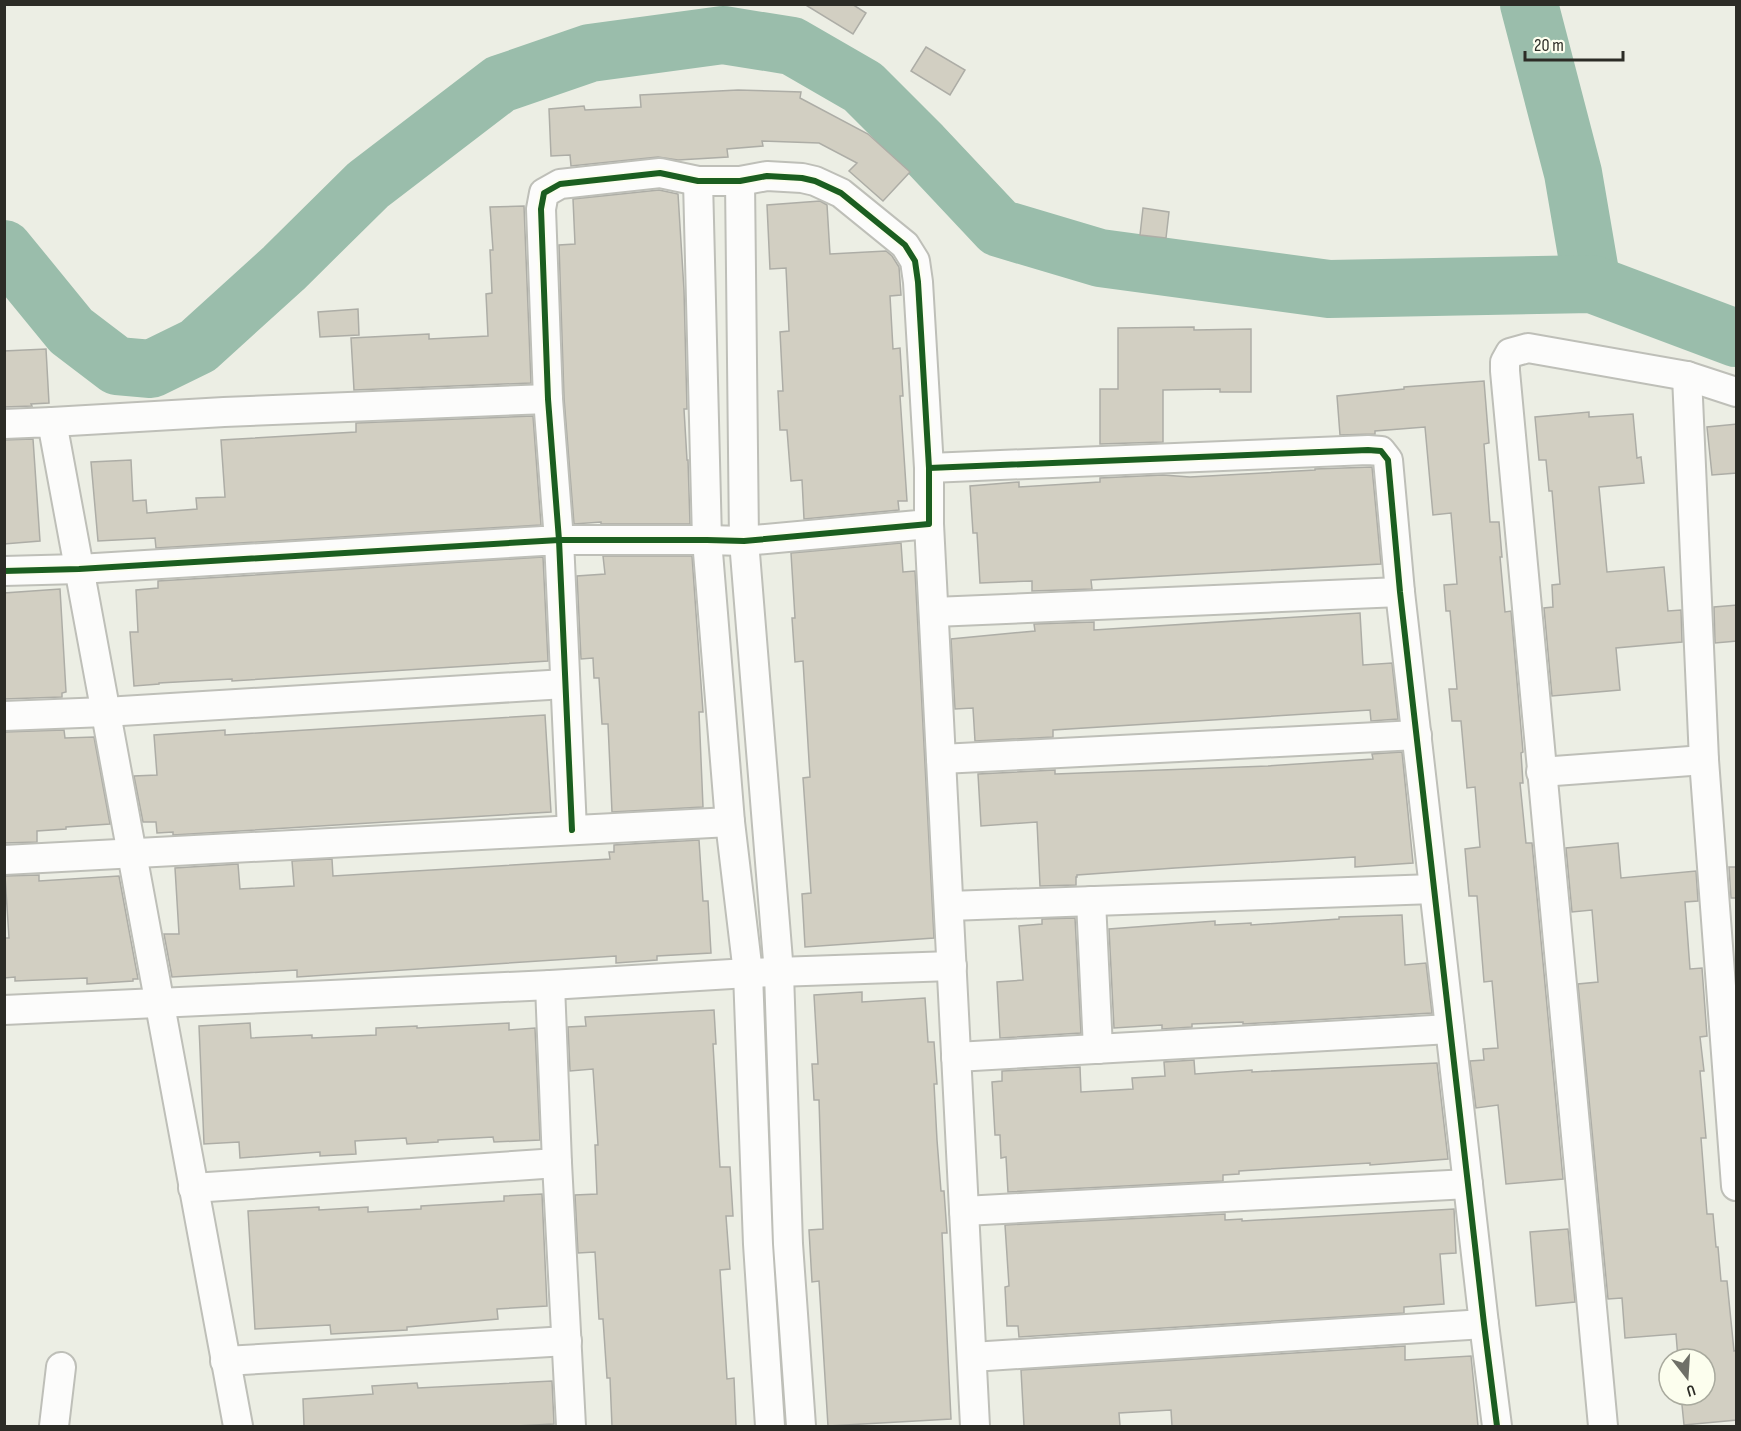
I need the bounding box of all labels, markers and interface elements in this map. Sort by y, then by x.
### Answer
scale bar [1525,24,1622,62]
text: 20 m [1534,35,1564,56]
north arrow [1657,1347,1717,1407]
text: U [1684,1380,1698,1400]

